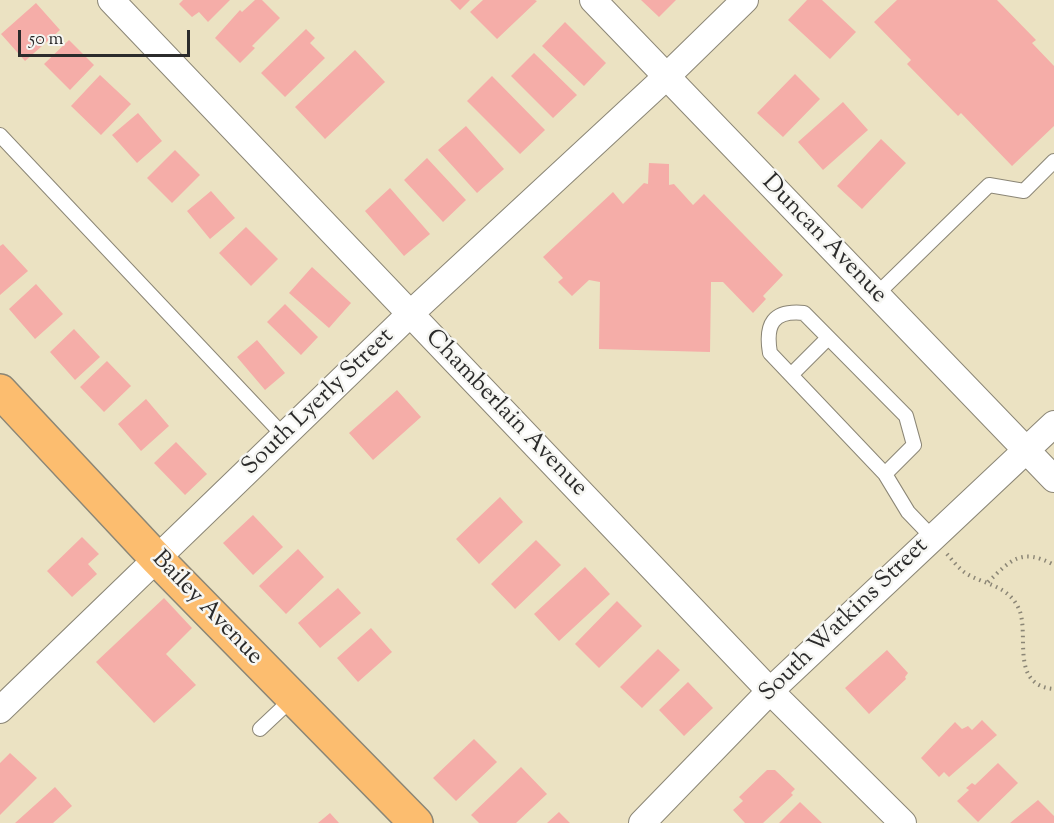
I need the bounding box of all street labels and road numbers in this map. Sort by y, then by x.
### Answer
street label: Duncan Avenue [754,170,892,310]
street label: South Lyerly Street [237,323,401,483]
street label: Chamberlain Avenue [418,324,592,504]
street label: South Watkins Street [755,533,935,709]
street label: Bailey Avenue [144,546,268,672]

